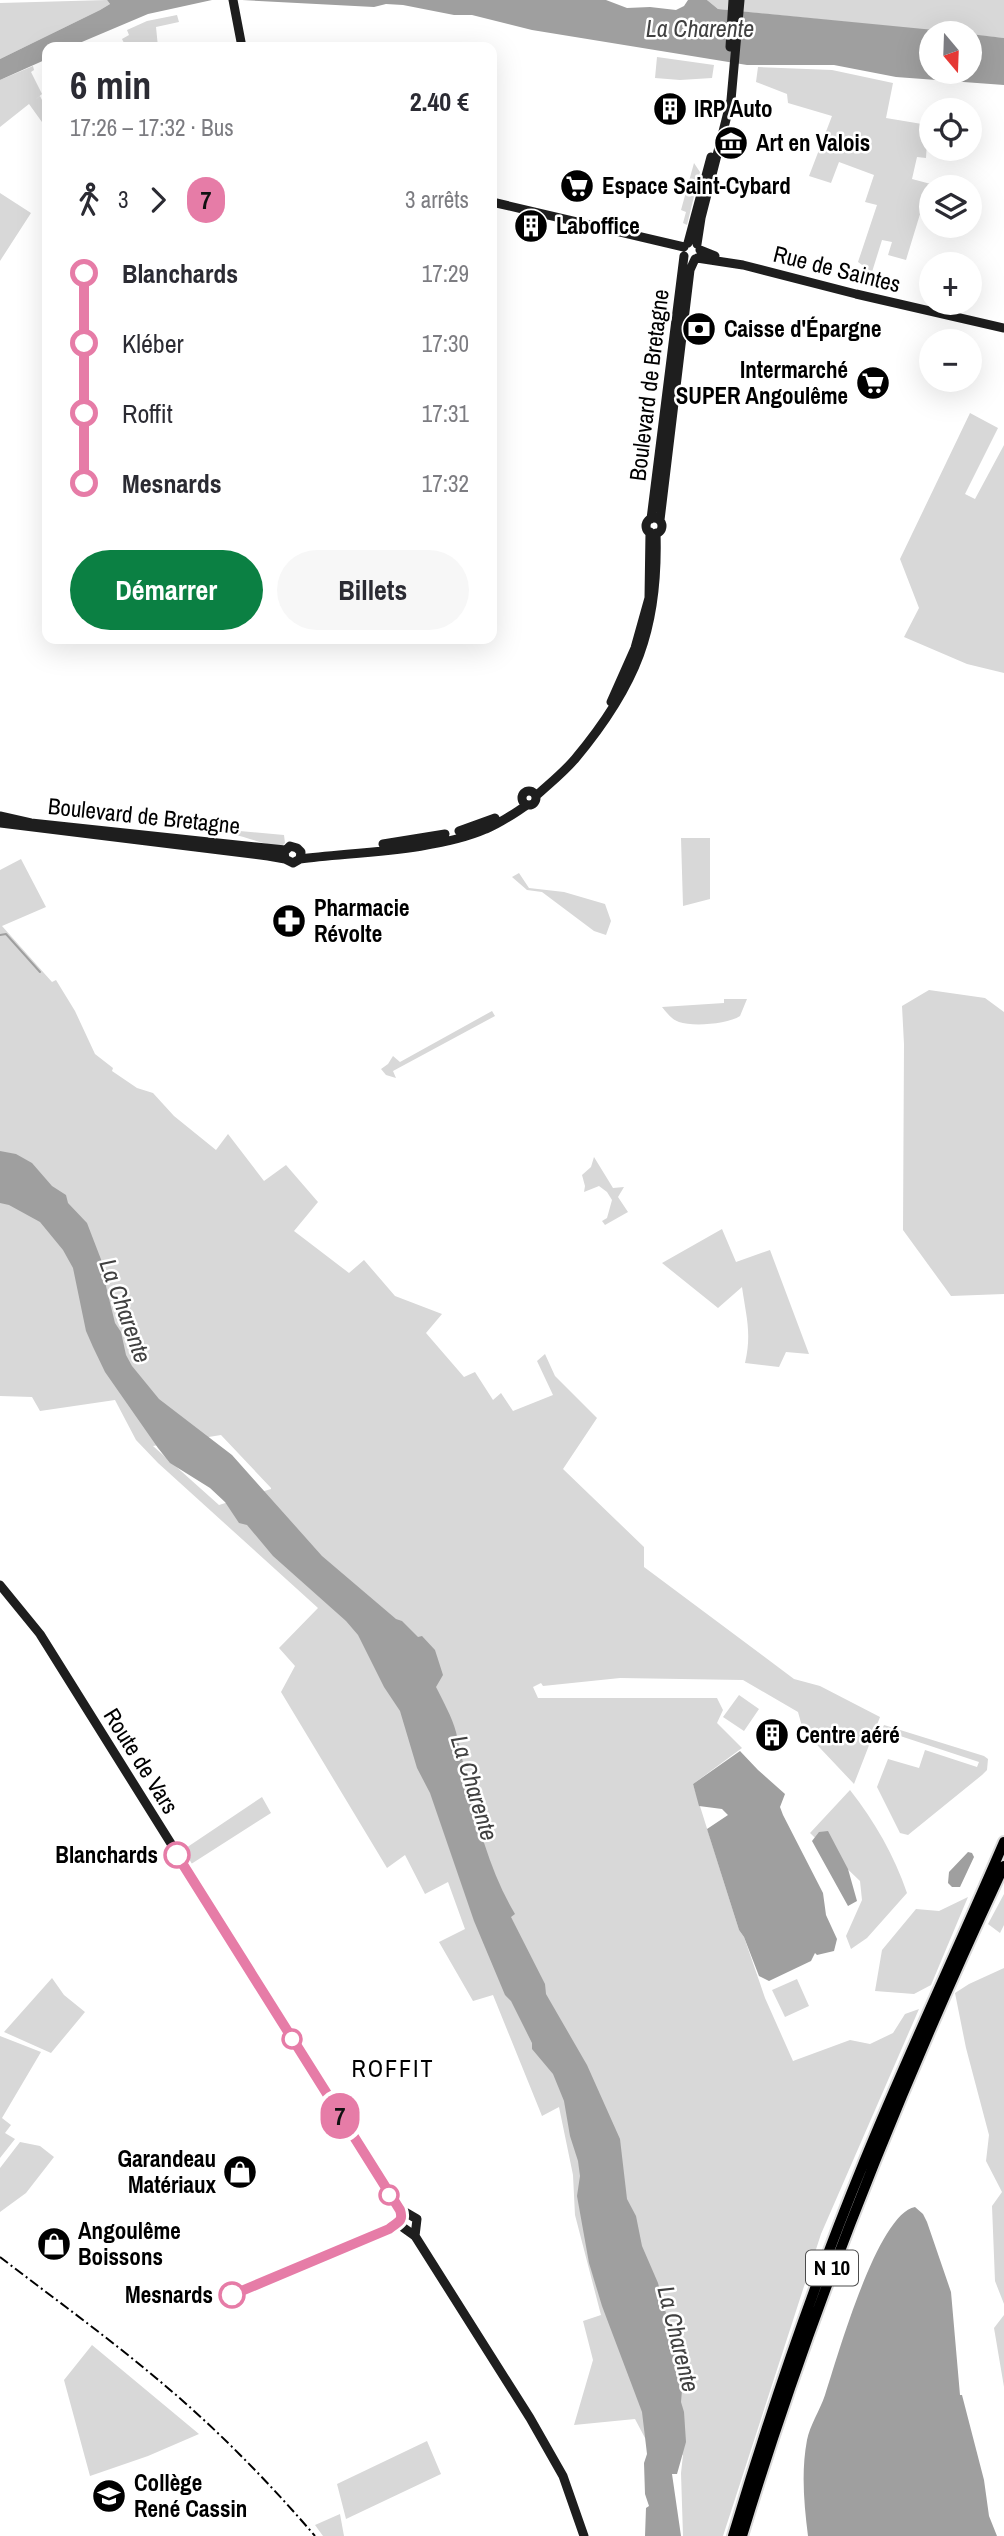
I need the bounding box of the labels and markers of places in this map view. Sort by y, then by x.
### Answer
building icon: IRP Auto [651,90,689,128]
place label: IRP Auto [694,93,773,124]
museum icon: Art en Valois [712,124,750,162]
place label: Art en Valois [756,127,870,158]
supermarket icon: Espace Saint-Cybard [558,167,596,205]
place label: Espace Saint-Cybard [602,170,791,201]
building icon: Laboffice [512,207,550,245]
place label: Laboffice [556,210,640,241]
bank icon: Caisse d'Épargne [680,310,718,348]
place label: Caisse d'Épargne [724,313,882,344]
place label: Intermarché SUPER Angoulême [676,354,848,411]
supermarket icon: Intermarché SUPER Angoulême [854,364,892,402]
place label: Pharmacie Révolte [314,892,409,949]
pharmacy icon: Pharmacie Révolte [270,902,308,940]
building icon: Centre aéré [753,1716,791,1754]
place label: Centre aéré [796,1719,900,1750]
place label: Blanchards [55,1839,158,1870]
marker: Blanchards [164,1842,190,1868]
unlabelled marker [282,2029,302,2049]
place label: Garandeau Matériaux [117,2143,217,2200]
shop icon: Garandeau Matériaux [221,2153,259,2191]
unlabelled marker [379,2185,399,2205]
place label: Angoulême Boissons [78,2215,181,2272]
shop icon: Angoulême Boissons [35,2225,73,2263]
place label: Mesnards [125,2279,213,2310]
marker: Mesnards [219,2282,245,2308]
place label: Collège René Cassin [134,2467,247,2524]
school or university icon: Collège René Cassin [90,2477,128,2515]

